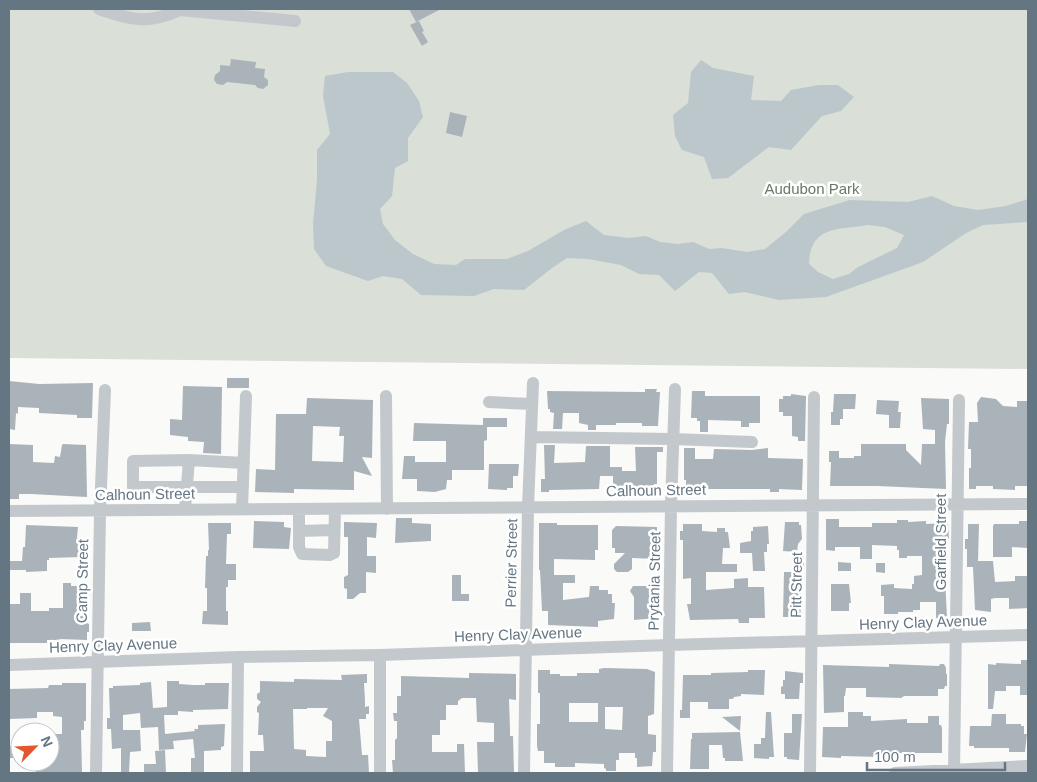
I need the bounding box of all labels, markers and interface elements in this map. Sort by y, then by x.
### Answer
park label: Audubon Park [764,180,860,197]
street label: Calhoun Street [606,481,707,499]
street label: Calhoun Street [95,485,196,503]
street label: Garfield Street [932,493,949,590]
street label: Perrier Street [502,517,520,608]
street label: Prytania Street [645,530,663,631]
street label: Camp Street [73,538,91,623]
street label: Pitt Street [787,551,805,618]
street label: Henry Clay Avenue [859,611,987,633]
street label: Henry Clay Avenue [454,623,582,645]
street label: Henry Clay Avenue [49,634,177,656]
north arrow [10,722,60,772]
text: N [38,734,56,750]
scale bar [867,740,1004,772]
text: 100 m [874,748,916,765]

